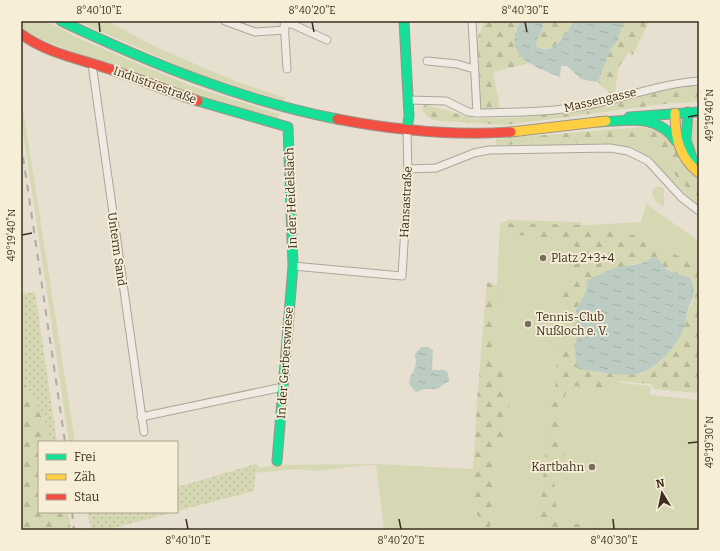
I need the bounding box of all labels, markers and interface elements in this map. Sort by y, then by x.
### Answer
text: 8°40'10"E [76,5,122,17]
text: 8°40'20"E [289,5,335,17]
text: 8°40'30"E [501,5,549,17]
street label: Industriestraße [111,63,199,107]
street label: Massengasse [562,85,638,115]
text: 49°19'40"N [704,89,716,141]
street label: In der Heidelslach [282,147,300,249]
street label: Hansastraße [397,166,415,238]
text: 49°19'40"N [6,209,18,261]
street label: Unterm Sand [105,211,129,287]
place label: Platz 2+3+4 [551,251,614,265]
marker: Platz 2+3+4 [538,253,548,263]
street label: In der Gerberswiese [274,307,296,419]
place label: Tennis-Club Nußloch e. V. [536,310,608,338]
marker: Tennis-Club Nußloch e. V. [523,319,533,329]
text: 49°19'30"N [704,416,716,468]
legend [38,441,178,513]
text: Frei [74,450,96,464]
place label: Kartbahn [531,460,584,474]
marker: Kartbahn [587,462,597,472]
text: Zäh [74,470,96,484]
north arrow [642,473,682,513]
text: N [655,476,666,491]
text: Stau [74,490,100,504]
text: 8°40'10"E [165,535,211,547]
text: 8°40'20"E [378,535,424,547]
text: 8°40'30"E [590,535,638,547]

